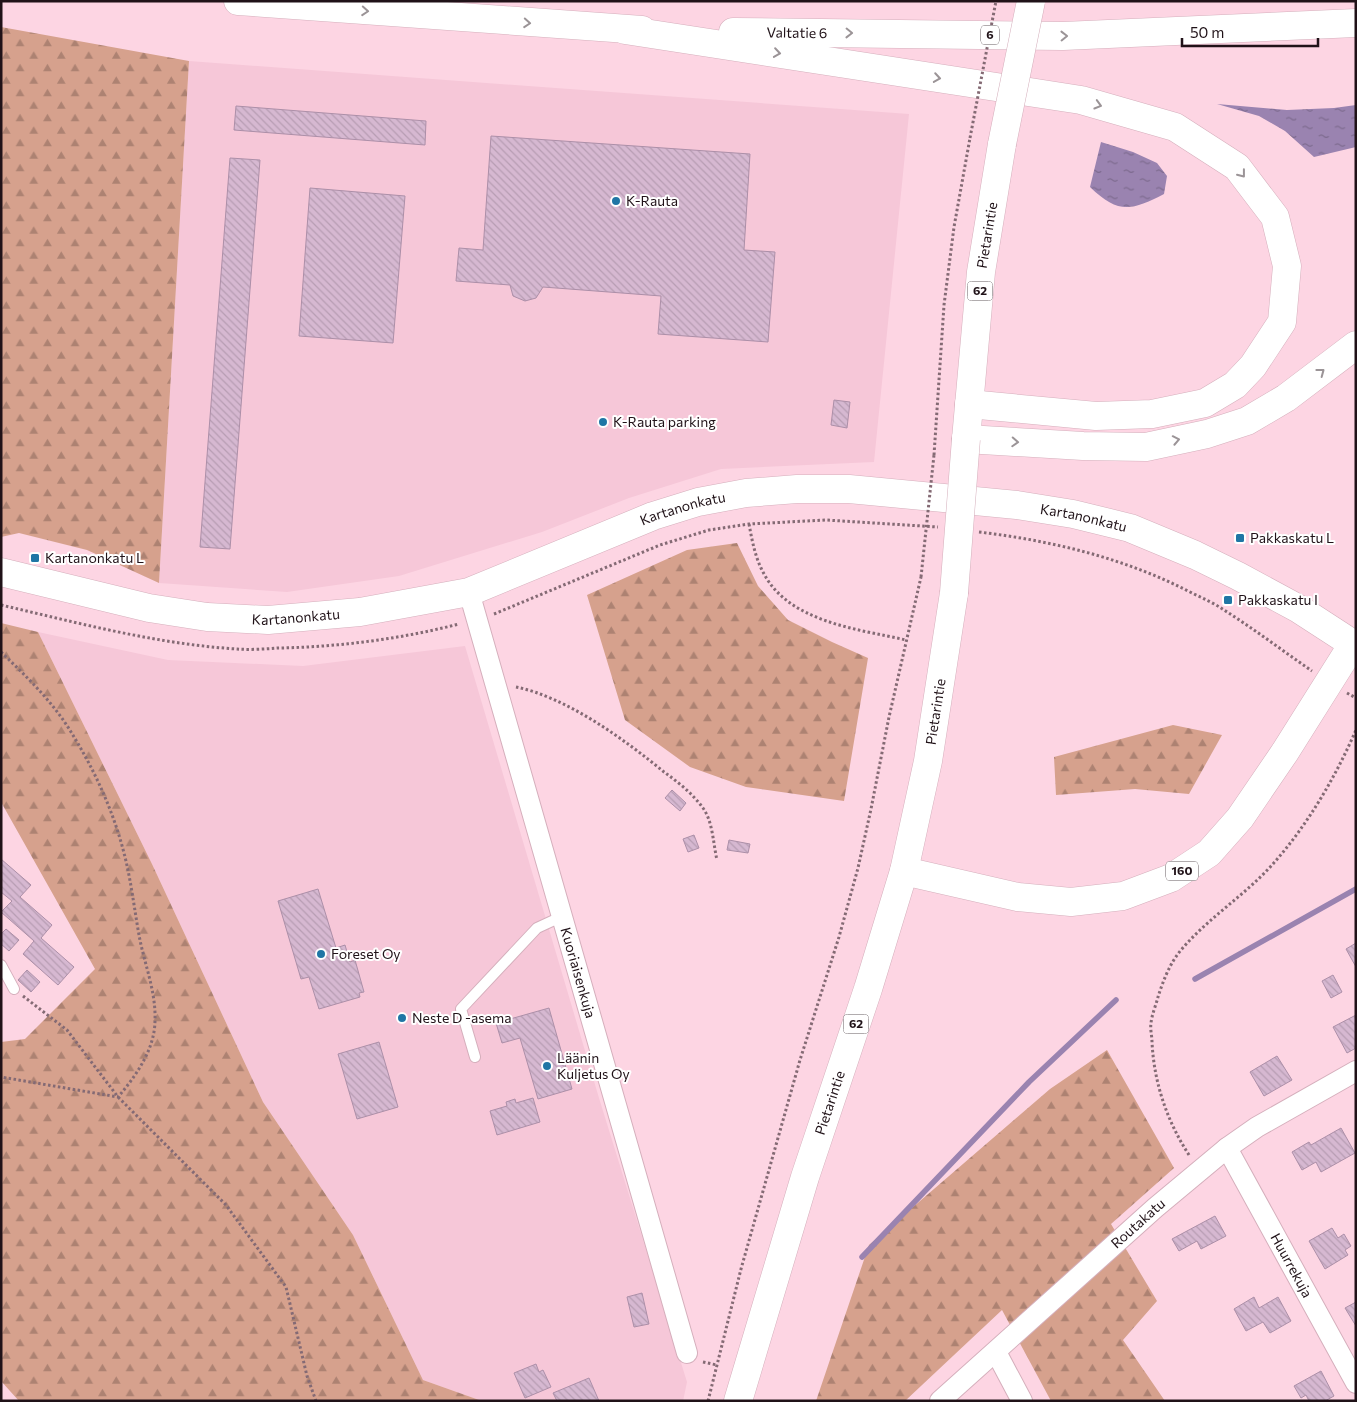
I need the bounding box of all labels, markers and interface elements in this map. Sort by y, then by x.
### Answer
one-way arrow [361,6,369,17]
scale bar [1182,15,1318,47]
one-way arrow [523,18,531,29]
street label: Valtatie 6 [767,23,827,41]
text: 50 m [1190,23,1224,41]
road number: 6 [981,26,999,44]
one-way arrow [845,28,853,38]
one-way arrow [1060,31,1068,41]
one-way arrow [773,47,781,57]
one-way arrow [933,72,942,82]
one-way arrow [1093,99,1101,109]
one-way arrow [1236,168,1245,177]
place label: K-Rauta [626,192,678,209]
marker: K-Rauta [610,195,622,207]
street label: Pietarintie [973,201,1000,269]
road number: 62 [968,282,992,300]
one-way arrow [1315,369,1324,377]
place label: K-Rauta parking [613,413,716,430]
marker: K-Rauta parking [597,416,609,428]
one-way arrow [1011,436,1019,447]
one-way arrow [1172,436,1181,446]
street label: Kartanonkatu [637,488,727,529]
street label: Kartanonkatu [1039,500,1129,535]
place label: Pakkaskatu L [1250,529,1334,546]
marker: Pakkaskatu L [1234,532,1246,544]
place label: Kartanonkatu L [45,549,144,566]
marker: Kartanonkatu L [29,552,41,564]
place label: Pakkaskatu I [1238,591,1318,608]
marker: Pakkaskatu I [1222,594,1234,606]
street label: Kartanonkatu [251,605,341,628]
street label: Pietarintie [922,677,949,746]
road number: 160 [1166,861,1198,880]
street label: Kuoriaisenkuja [557,925,600,1020]
place label: Foreset Oy [331,945,401,962]
marker: Foreset Oy [315,948,327,960]
place label: Neste D -asema [412,1009,512,1026]
marker: Neste D -asema [396,1012,408,1024]
road number: 62 [844,1014,868,1034]
place label: Läänin Kuljetus Oy [557,1049,630,1082]
marker: Läänin Kuljetus Oy [541,1060,553,1072]
street label: Pietarintie [811,1068,848,1137]
street label: Routakatu [1107,1194,1168,1252]
street label: Huurrekuja [1267,1230,1316,1300]

